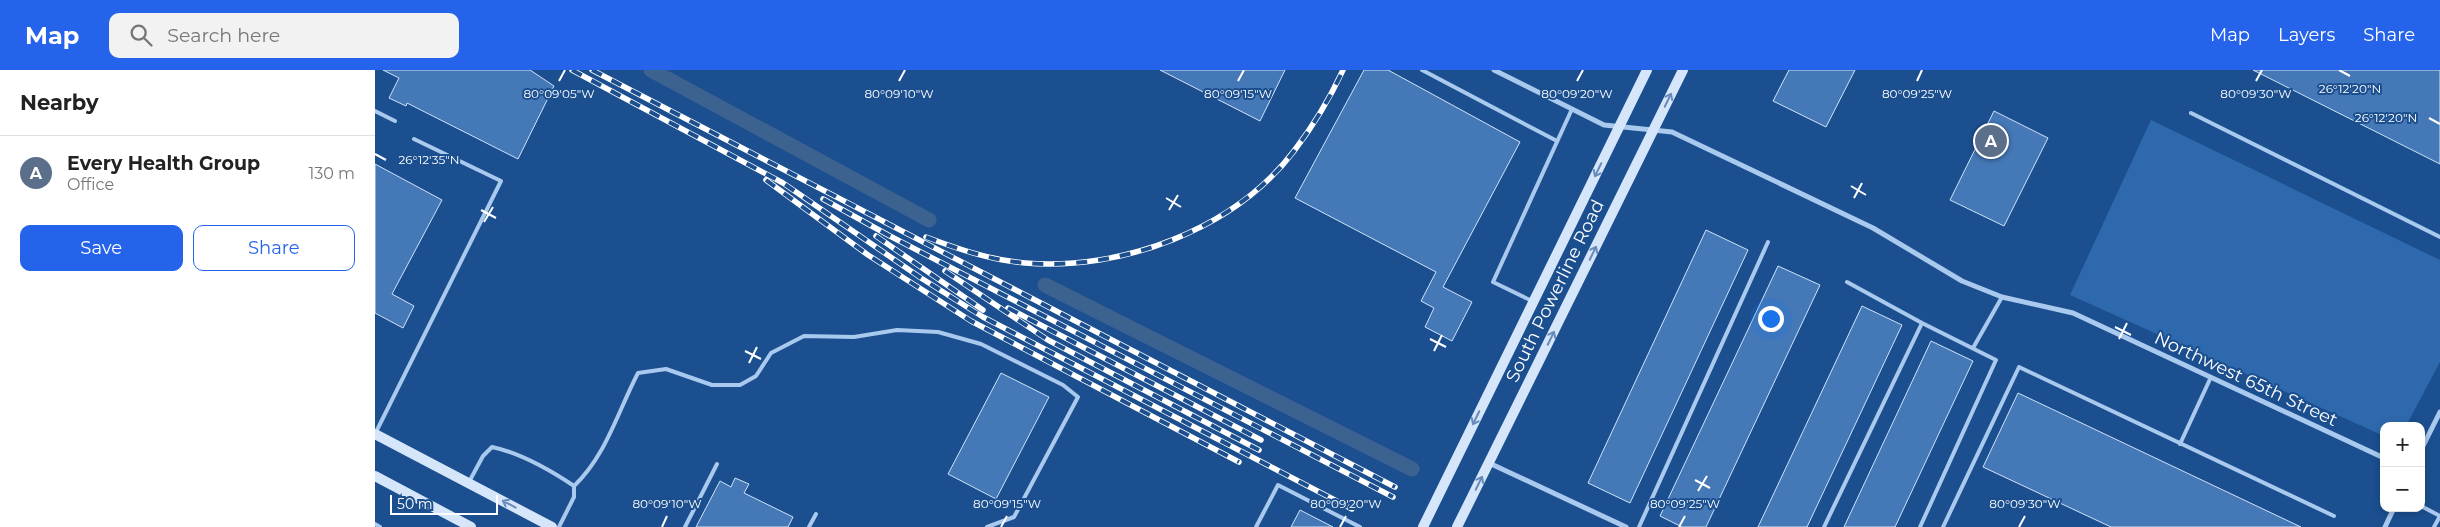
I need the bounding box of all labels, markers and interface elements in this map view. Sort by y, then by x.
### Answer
search box [109,13,459,58]
text: Map [25,21,79,50]
icon: search [127,21,155,49]
text: Search here [167,24,280,47]
text: Map [2210,24,2250,46]
text: Layers [2278,24,2335,46]
text: Share [2363,24,2415,46]
text: 26°12'20"N [2319,81,2381,96]
text: 80°09'05"W [523,86,595,101]
text: 80°09'10"W [864,86,934,101]
text: 80°09'15"W [1204,86,1272,101]
text: 80°09'20"W [1541,86,1613,101]
text: 80°09'25"W [1882,86,1952,101]
text: 80°09'30"W [2220,86,2292,101]
text: Nearby [20,90,99,115]
one-way arrow [1664,93,1673,108]
text: 26°12'20"N [2355,110,2417,125]
pin: A [1975,122,2007,160]
text: Every Health Group [67,152,260,175]
text: 26°12'35"N [399,152,459,167]
one-way arrow [1592,162,1602,177]
text: A [30,164,42,183]
text: 130 m [308,164,355,183]
text: Office [67,175,114,194]
street label: South Powerline Road [1501,196,1609,386]
button: Save [20,225,183,271]
button: Share [193,225,355,271]
one-way arrow [1588,246,1598,261]
your location [1758,306,1784,332]
street label: Northwest 65th Street [2151,327,2341,431]
one-way arrow [1546,330,1556,345]
one-way arrow [1471,410,1480,425]
map controls [2380,422,2425,512]
button: + [2380,422,2425,467]
button: − [2380,467,2425,512]
one-way arrow [1474,476,1484,491]
scale bar [390,492,497,515]
text: 50 m [397,495,433,513]
text: 80°09'10"W [632,496,702,511]
text: 80°09'15"W [973,496,1041,511]
text: 80°09'20"W [1310,496,1382,511]
text: 80°09'25"W [1650,496,1720,511]
text: 80°09'30"W [1989,496,2061,511]
one-way arrow [502,499,517,508]

